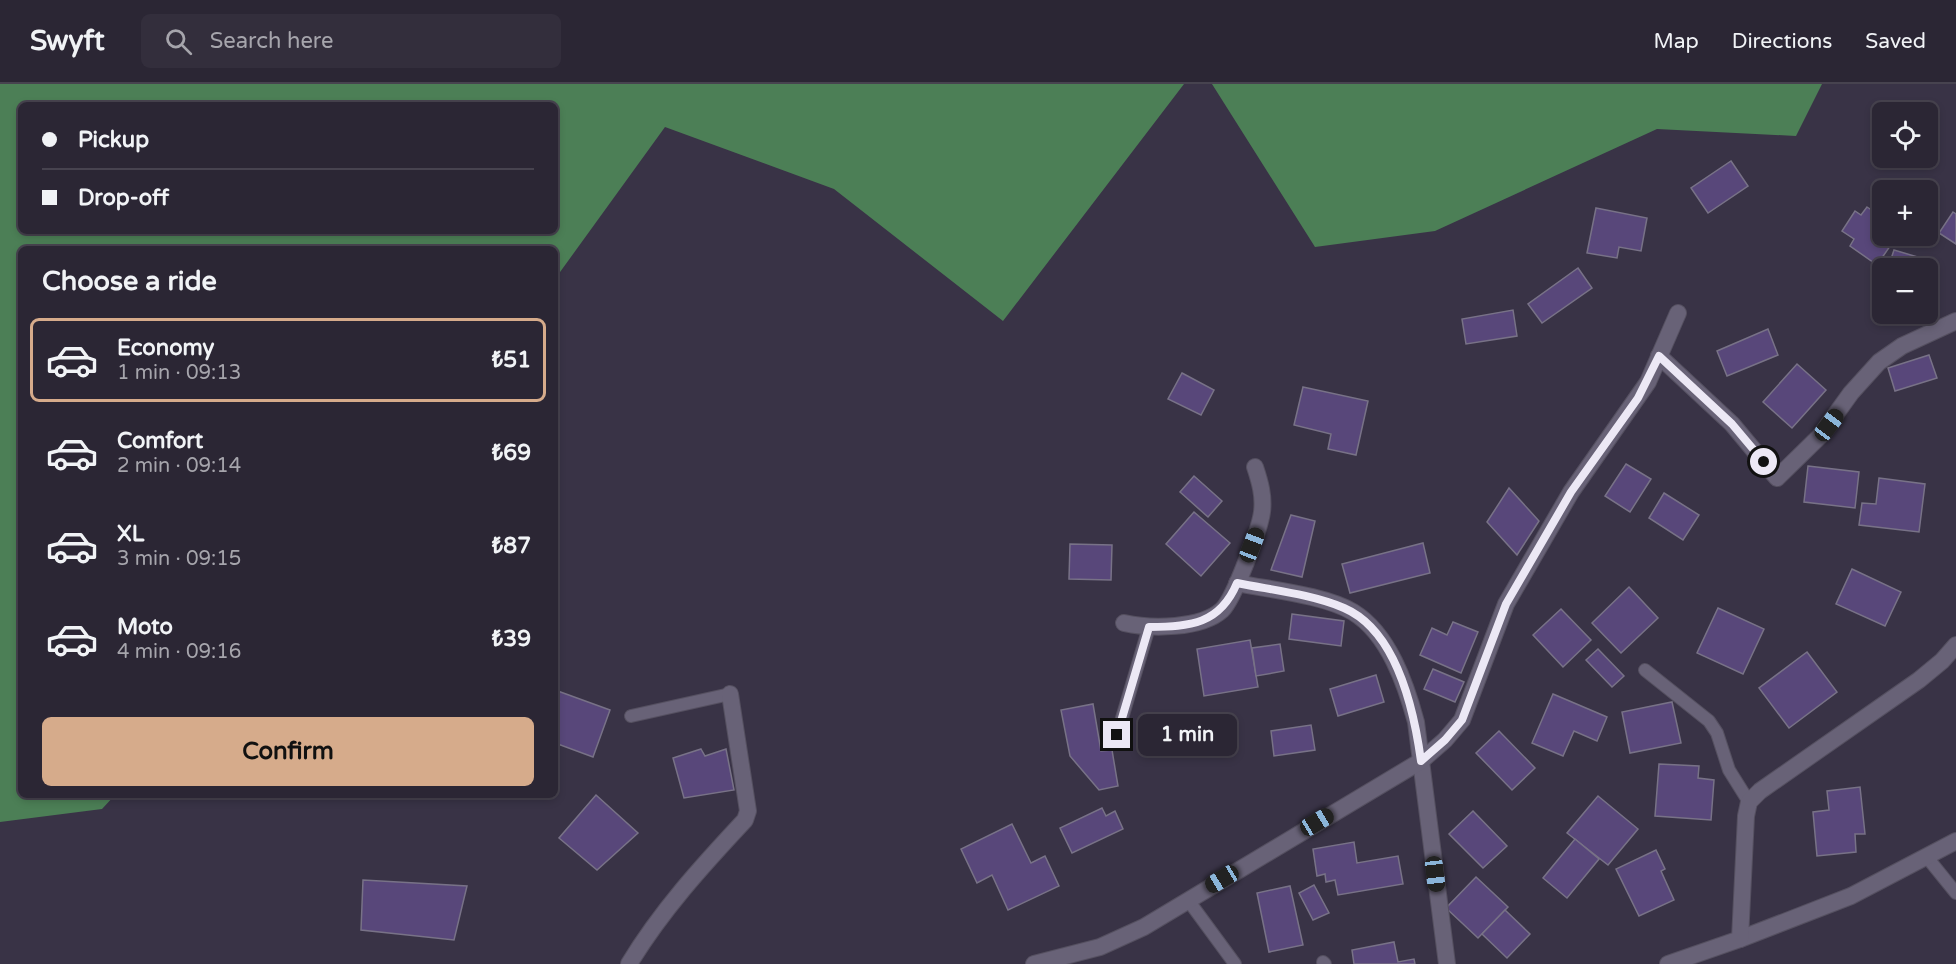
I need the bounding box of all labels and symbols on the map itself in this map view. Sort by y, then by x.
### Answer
car [1811,405,1847,445]
route start [1750,448,1777,475]
car [1237,525,1267,565]
callout: 1 min [1138,714,1237,756]
route end [1103,721,1130,748]
car [1297,805,1337,839]
car [1424,855,1446,893]
car [1202,862,1242,896]

